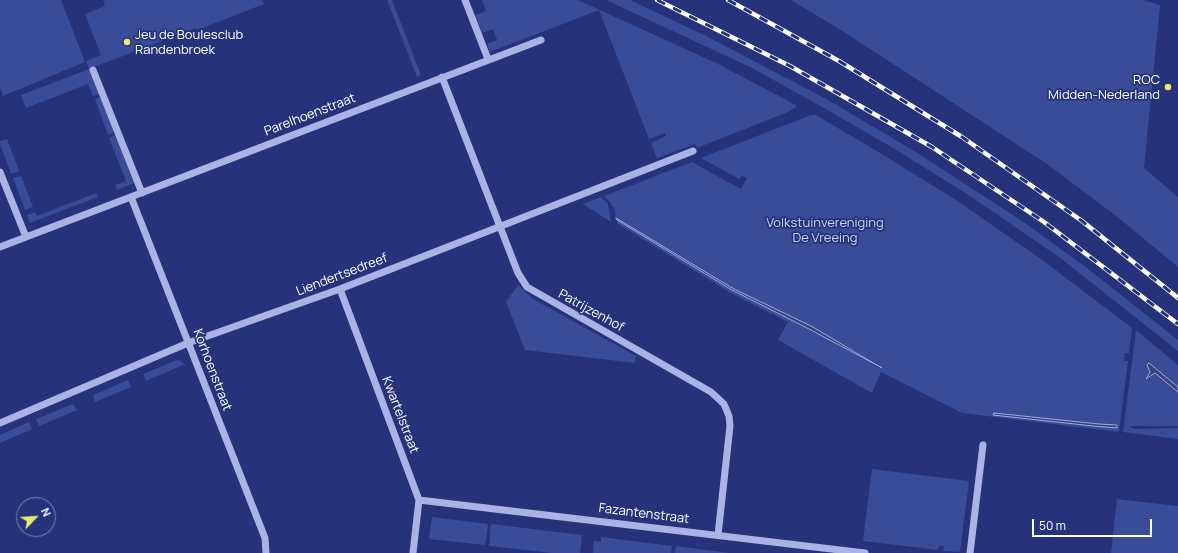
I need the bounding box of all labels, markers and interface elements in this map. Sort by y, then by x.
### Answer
place label: Jeu de Boulesclub Randenbroek [135,27,243,58]
marker: Jeu de Boulesclub Randenbroek [122,37,132,47]
place label: ROC Midden-Nederland [1048,72,1160,103]
marker: ROC Midden-Nederland [1163,82,1173,92]
street label: Parelhoenstraat [262,90,358,140]
park label: Volkstuinvereniging De Vreeing [766,215,884,246]
street label: Liendertsedreef [294,250,390,300]
street label: Patrijzenhof [556,287,626,335]
street label: Korhoenstraat [189,327,235,413]
street label: Kwartelstraat [378,374,422,456]
north arrow [16,497,56,537]
street label: Fazantenstraat [598,501,690,527]
text: N [38,505,55,519]
scale bar [1034,511,1154,537]
text: 50 m [1039,517,1066,534]

